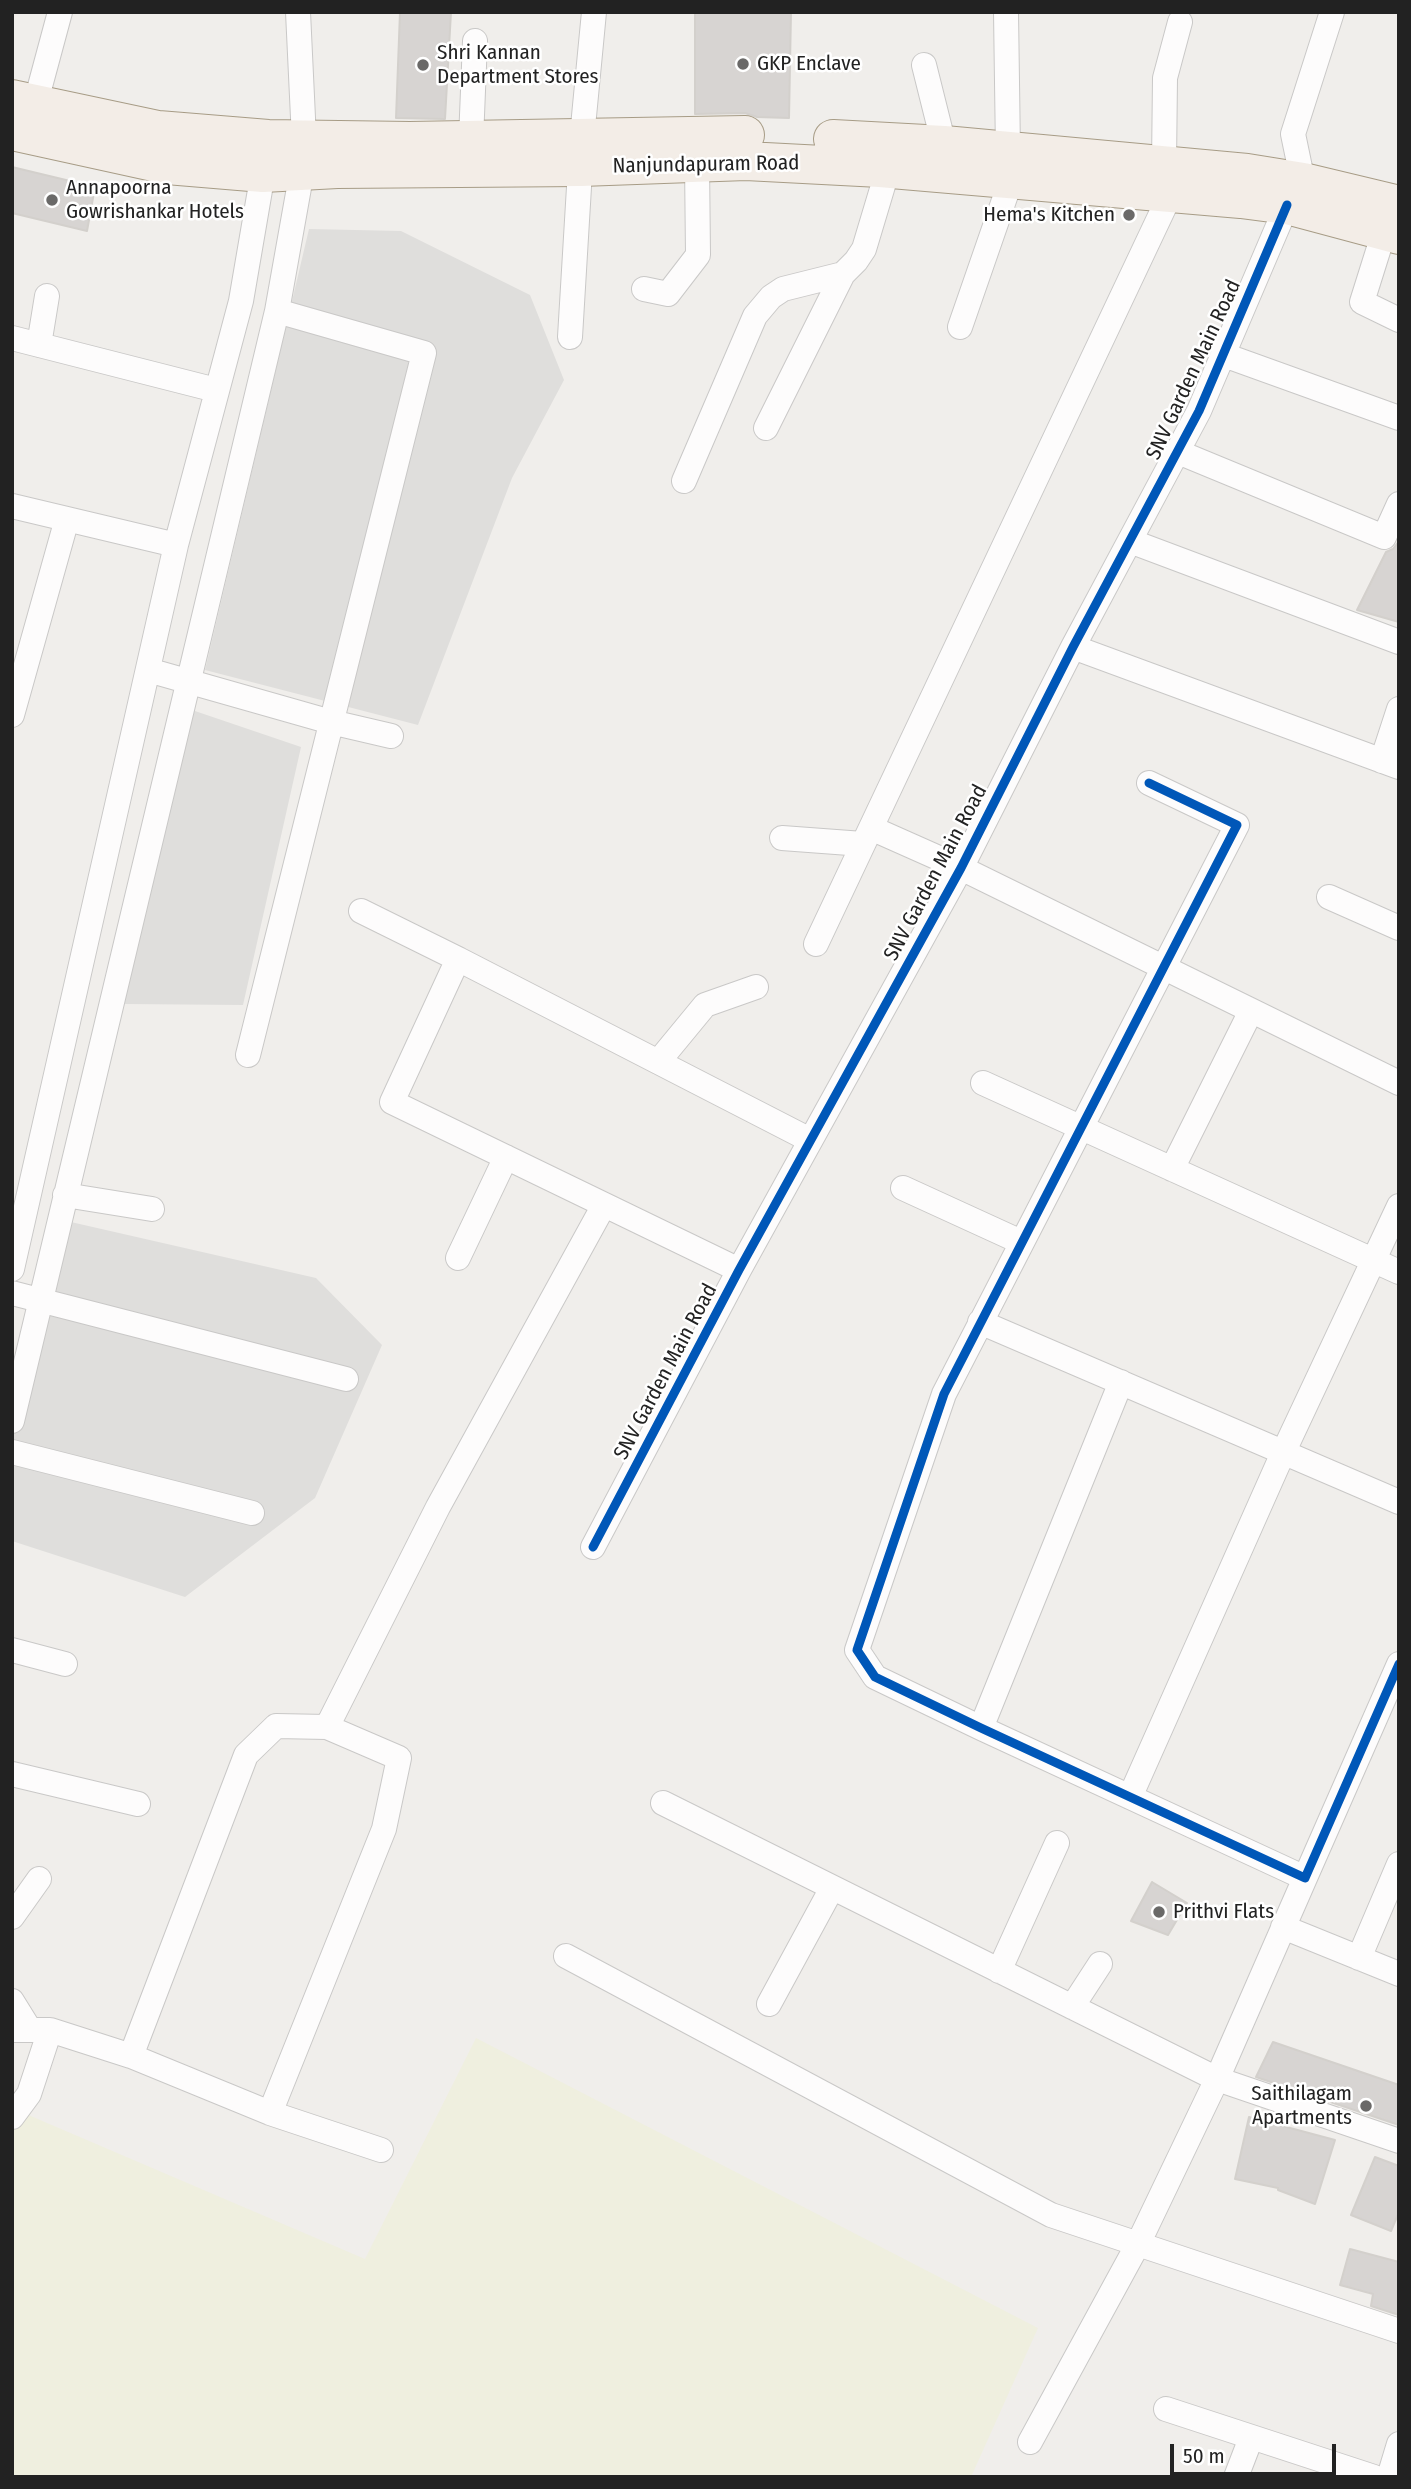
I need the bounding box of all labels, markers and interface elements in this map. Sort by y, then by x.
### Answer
place label: Shri Kannan Department Stores [437,40,599,90]
place label: GKP Enclave [757,51,861,77]
marker: GKP Enclave [735,56,751,72]
marker: Shri Kannan Department Stores [415,57,431,73]
street label: Nanjundapuram Road [612,151,800,179]
place label: Annapoorna Gowrishankar Hotels [66,175,244,225]
marker: Annapoorna Gowrishankar Hotels [44,192,60,208]
place label: Hema's Kitchen [983,202,1115,228]
marker: Hema's Kitchen [1121,207,1137,223]
street label: SNV Garden Main Road [1141,276,1247,464]
street label: SNV Garden Main Road [879,781,993,965]
street label: SNV Garden Main Road [609,1280,723,1464]
place label: Prithvi Flats [1173,1899,1274,1925]
marker: Prithvi Flats [1151,1904,1167,1920]
place label: Saithilagam Apartments [1251,2081,1352,2131]
marker: Saithilagam Apartments [1358,2098,1374,2114]
scale bar [1173,2430,1339,2474]
text: 50 m [1183,2443,1225,2469]

